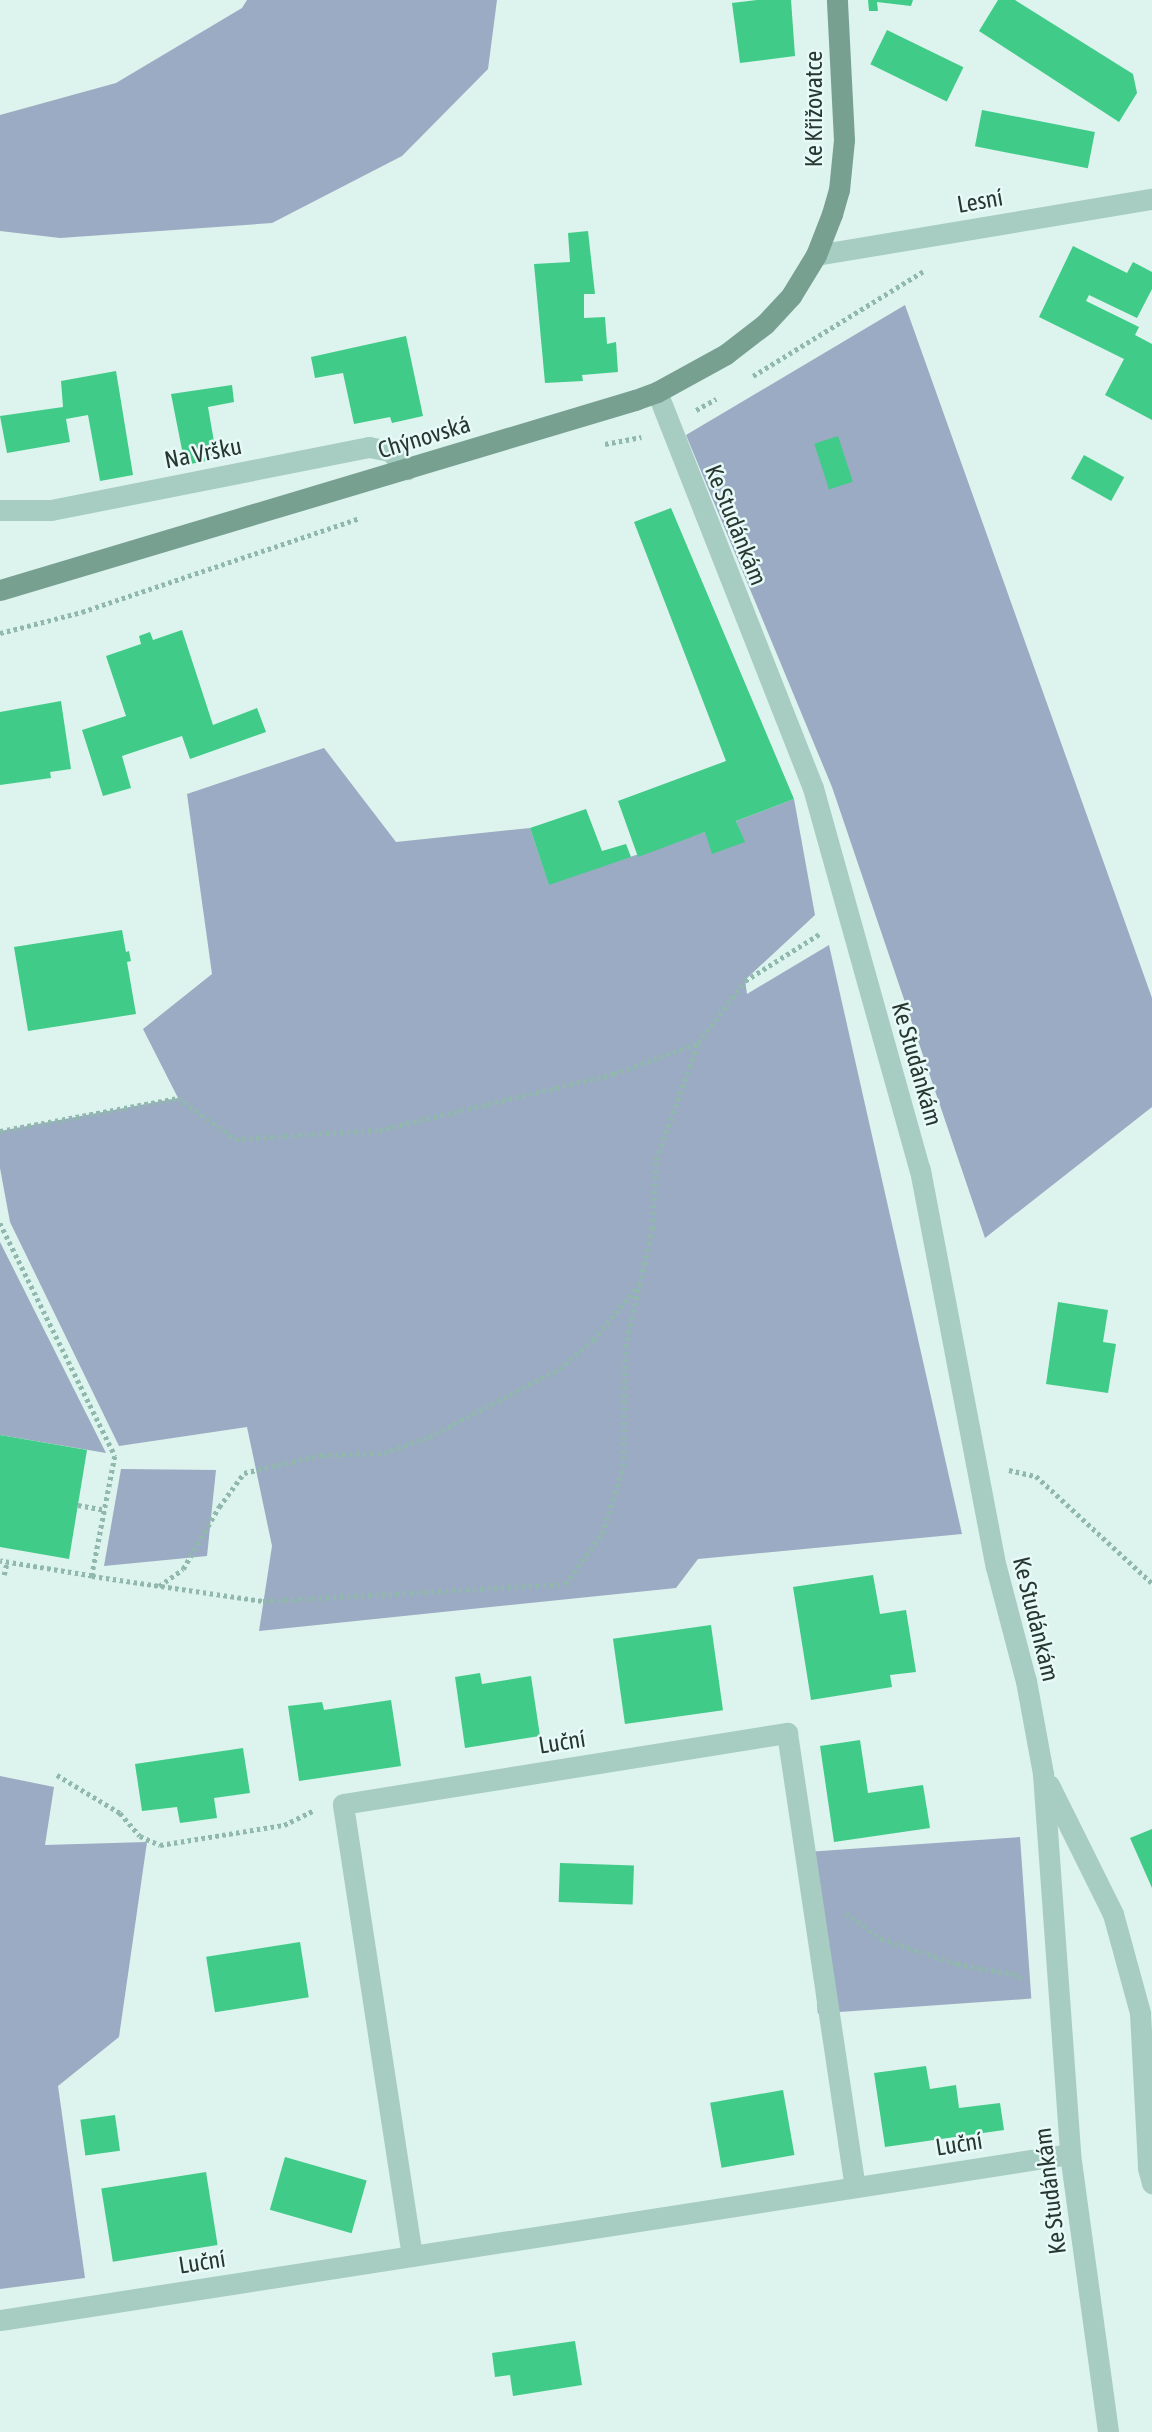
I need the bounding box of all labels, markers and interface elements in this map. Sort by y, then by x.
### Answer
street label: Ke Křižovatce [800,51,828,167]
street label: Lesní [955,183,1005,219]
street label: Chýnovská [374,409,474,465]
street label: Na Vršku [162,431,244,475]
street label: Ke Studánkám [699,461,773,589]
street label: Ke Studánkám [886,999,948,1129]
street label: Ke Studánkám [1007,1554,1065,1684]
street label: Luční [537,1724,587,1760]
street label: Luční [934,2126,984,2162]
street label: Ke Studánkám [1028,2126,1072,2256]
street label: Luční [177,2244,227,2280]

